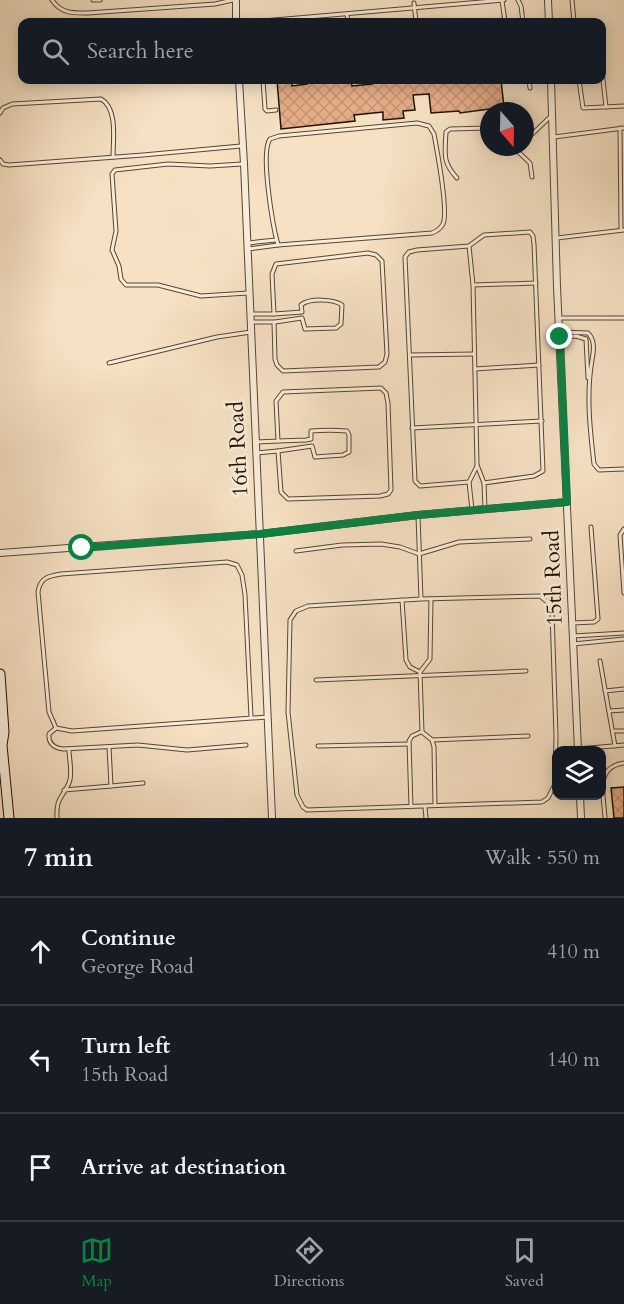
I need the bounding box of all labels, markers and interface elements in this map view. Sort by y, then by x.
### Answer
search box [18,18,606,84]
icon: search [39,35,72,68]
text: Search here [87,36,194,66]
north arrow [480,102,534,156]
route end [546,323,572,349]
street label: 16th Road [220,400,255,498]
street label: 15th Road [536,529,570,626]
route start [68,534,94,560]
map controls [552,746,606,800]
button: layers [552,746,606,800]
text: 7 min [24,840,93,875]
text: Walk · 550 m [485,844,600,871]
text: Continue [81,923,176,953]
icon: ahead [24,935,57,968]
text: 410 m [547,938,600,965]
text: George Road [81,953,194,980]
text: Turn left [81,1031,170,1061]
icon: left [24,1043,57,1076]
text: 140 m [547,1046,600,1073]
text: 15th Road [81,1061,168,1088]
icon: arrive [24,1151,57,1184]
text: Arrive at destination [81,1152,286,1182]
tab: Map [80,1234,113,1292]
tab: Directions [274,1234,344,1292]
tab: Saved [505,1234,544,1292]

